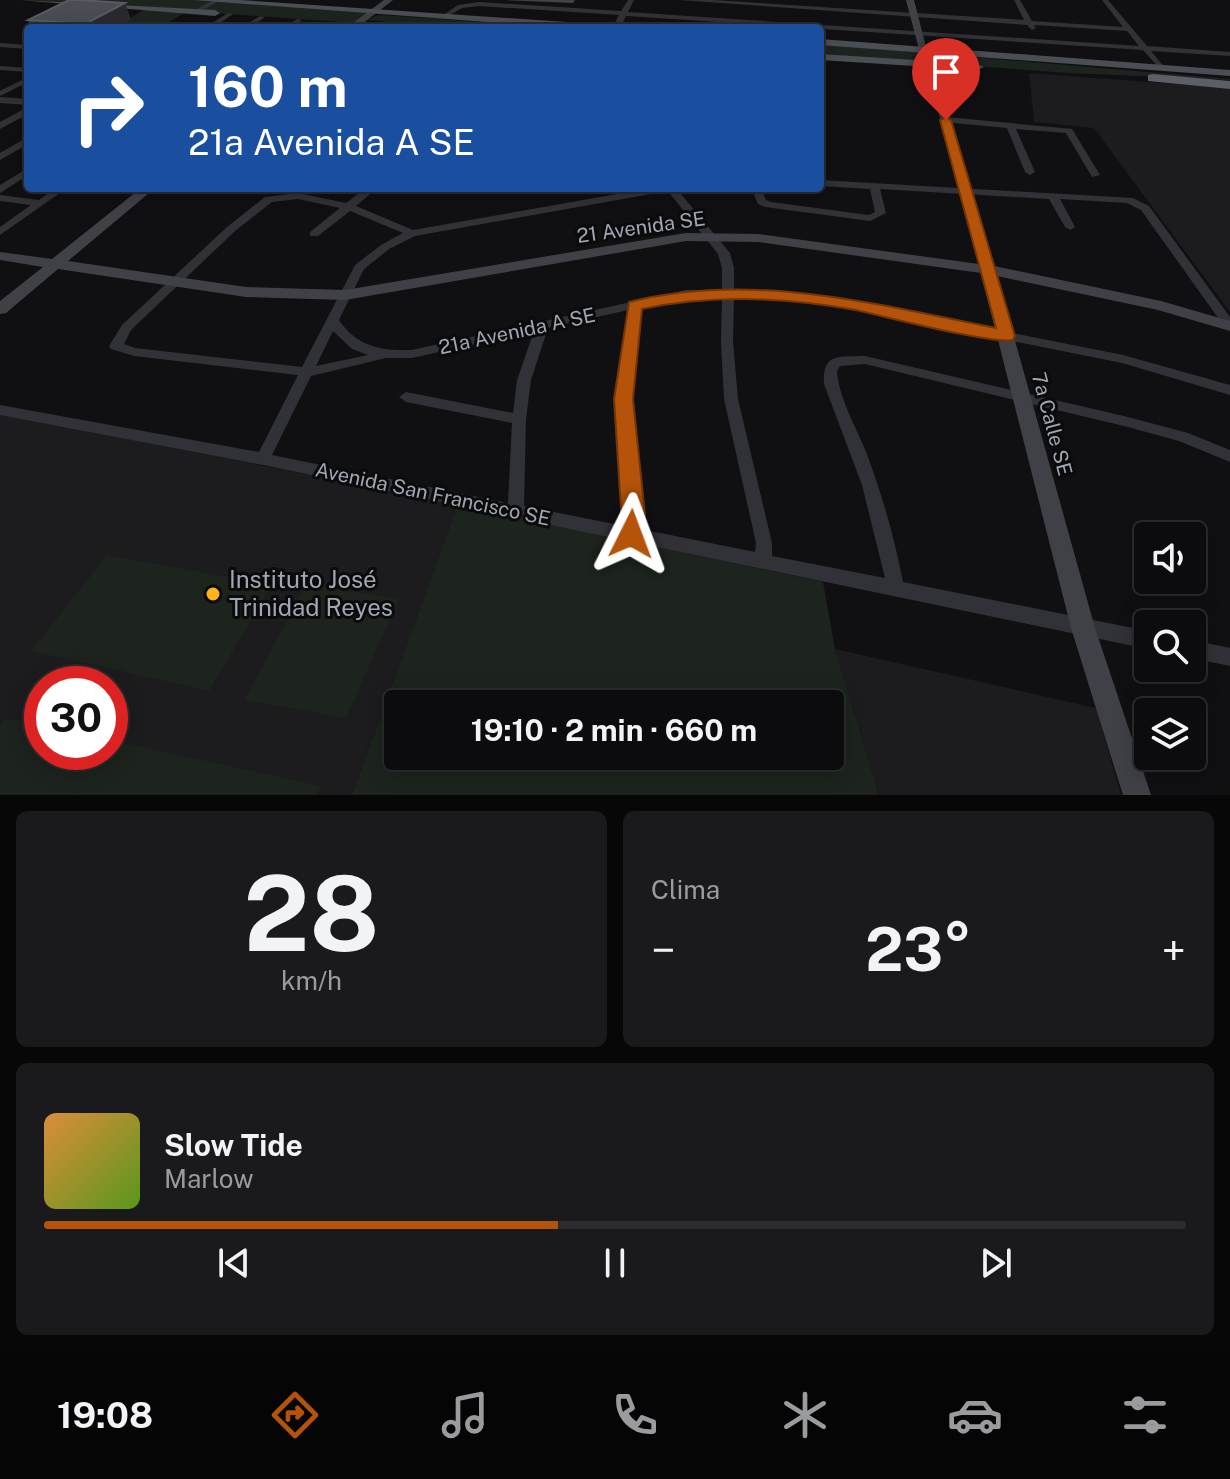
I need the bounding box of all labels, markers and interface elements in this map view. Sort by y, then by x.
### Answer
pin [912,38,980,120]
icon: arrive [924,50,968,94]
text: 160 m [188,54,348,120]
icon: right [56,56,160,160]
text: 21a Avenida A SE [188,121,475,163]
street label: 21 Avenida SE [575,206,707,248]
street label: 21a Avenida A SE [437,303,597,359]
street label: 7a Calle SE [1027,370,1077,478]
street label: Avenida San Francisco SE [313,457,553,531]
position arrow [589,492,673,576]
map controls [1134,522,1206,770]
button: sound [1134,522,1206,594]
place label: Instituto José Trinidad Reyes [229,565,393,621]
marker: Instituto José Trinidad Reyes [204,585,222,603]
button: search [1134,610,1206,682]
speed limit sign: 30 [24,666,128,770]
button: layers [1134,698,1206,770]
text: 19:10 · 2 min · 660 m [471,712,757,748]
text: 28 [244,852,379,974]
text: Clima [651,874,720,905]
text: 23° [865,914,972,985]
text: − [651,924,675,976]
text: + [1162,924,1186,976]
text: km/h [281,965,342,996]
text: Slow Tide [164,1127,303,1163]
text: Marlow [164,1163,254,1194]
icon: previous [212,1241,256,1285]
icon: pause [593,1241,637,1285]
icon: next [974,1241,1018,1285]
icon: directions [267,1387,323,1443]
icon: music [437,1387,493,1443]
icon: phone [607,1387,663,1443]
icon: climate [777,1387,833,1443]
icon: car [947,1387,1003,1443]
icon: filters [1117,1387,1173,1443]
text: 19:08 [57,1394,153,1436]

